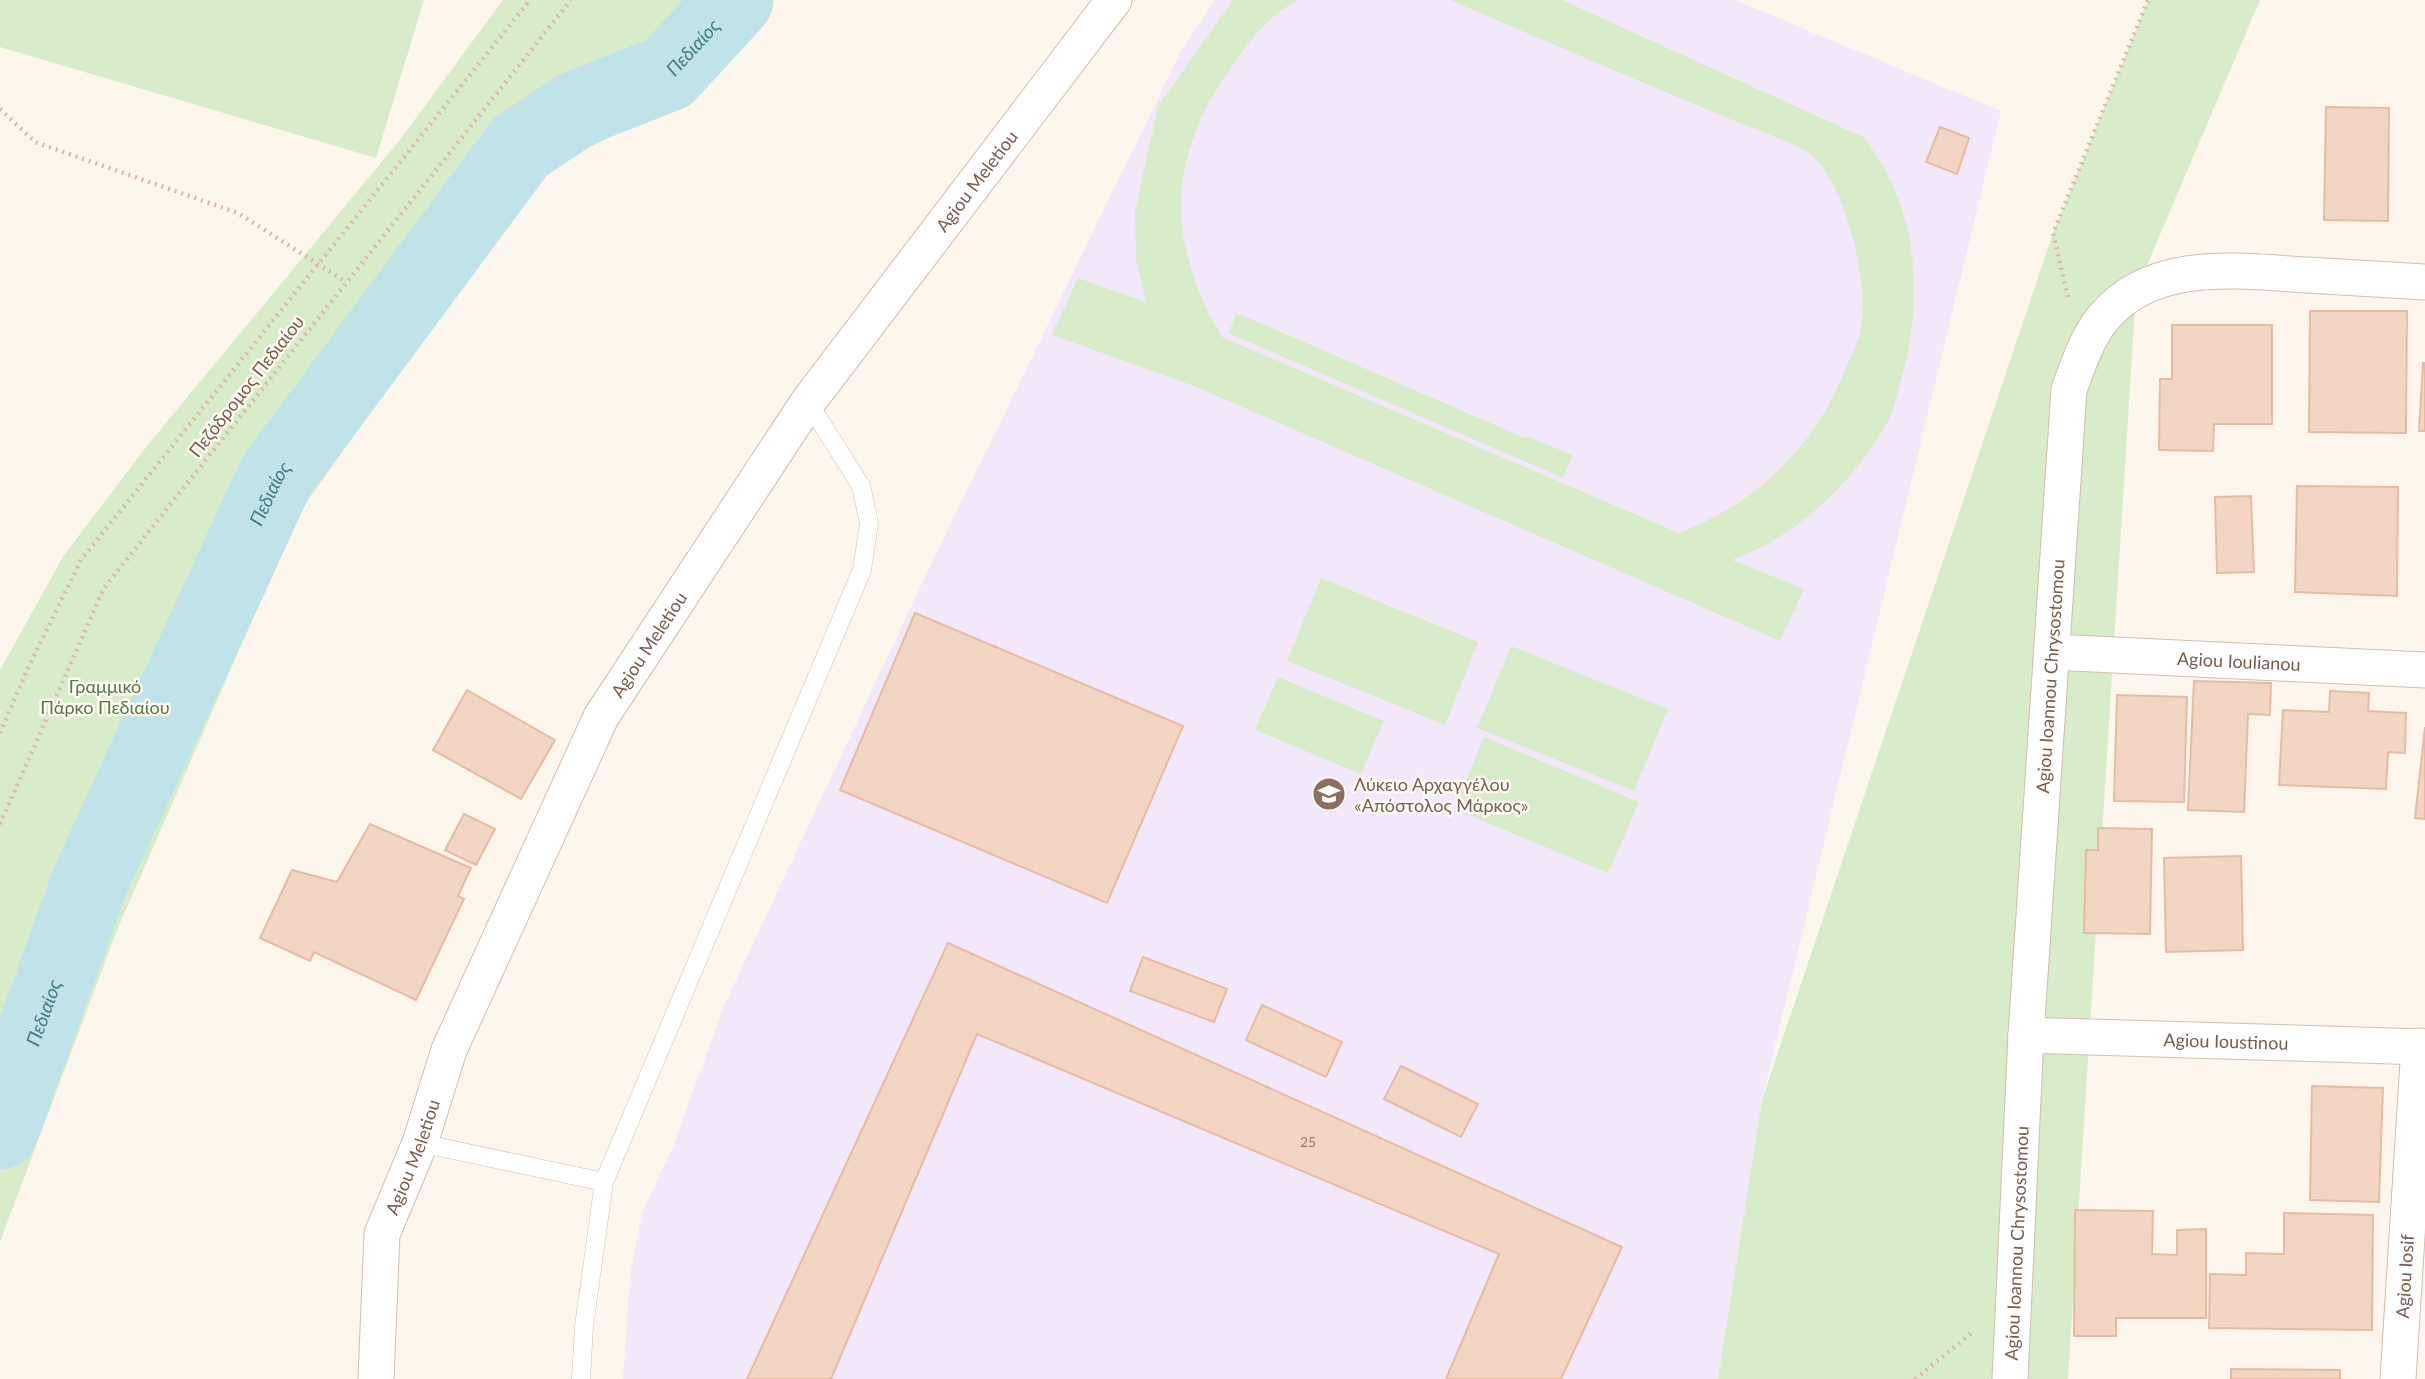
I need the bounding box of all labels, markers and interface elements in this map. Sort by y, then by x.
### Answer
water label: Πεδιαίος [660,13,724,80]
street label: Agiou Meletiou [931,126,1022,236]
street label: Πεζόδρομος Πεδιαίου [184,311,308,461]
water label: Πεδιαίος [244,456,295,529]
street label: Agiou Ioannou Chrysostomou [2031,558,2069,794]
street label: Agiou Meletiou [606,588,691,701]
street label: Agiou Ioulianou [2177,647,2301,675]
park label: Γραμμικό Πάρκο Πεδιαίου [40,675,170,718]
place label: Λύκειο Αρχαγγέλου «Απόστολος Μάρκος» [1354,773,1528,816]
school or university icon: Λύκειο Αρχαγγέλου «Απόστολος Μάρκος» [1310,775,1348,813]
water label: Πεδιαίος [20,975,65,1049]
street label: Agiou Ioustinou [2163,1028,2289,1054]
street label: Agiou Meletiou [380,1097,444,1218]
street label: Agiou Ioannou Chrysostomou [2000,1125,2033,1361]
house number: 25 [1300,1133,1316,1150]
street label: Agiou Iosif [2391,1233,2418,1319]

